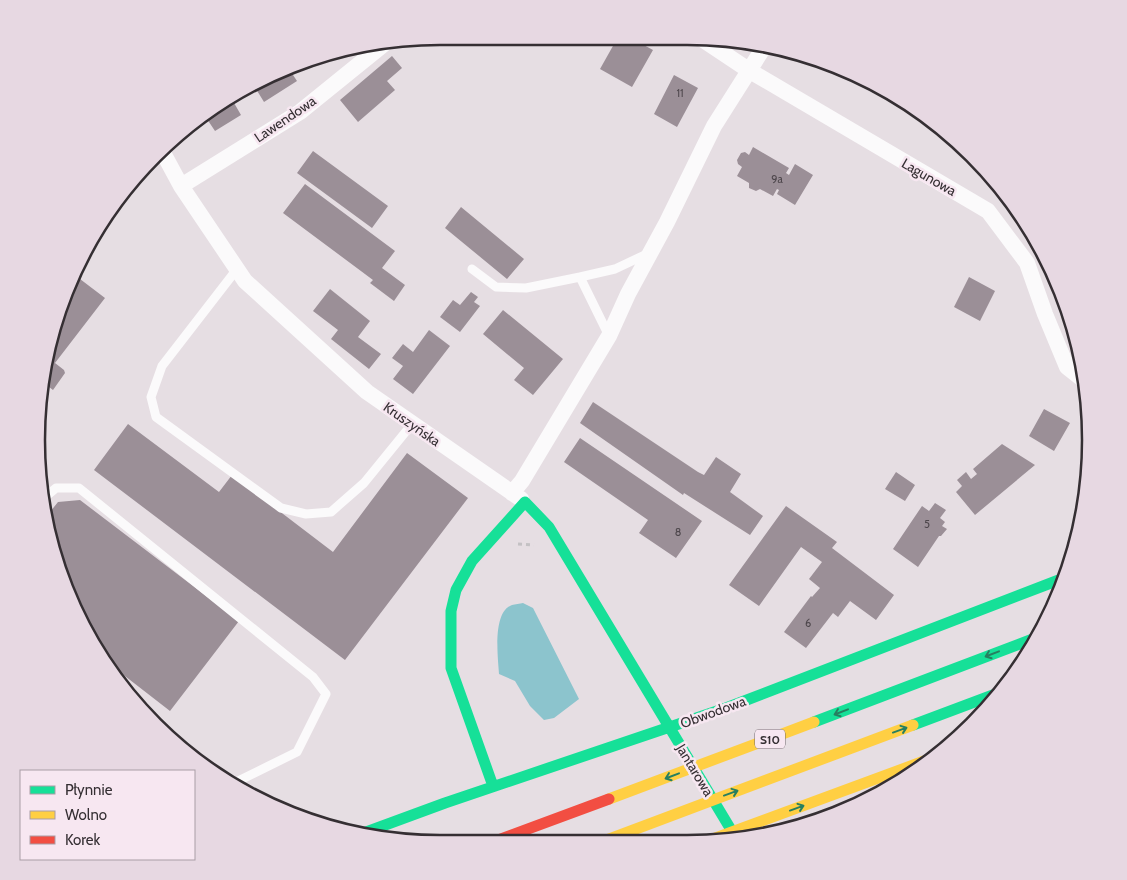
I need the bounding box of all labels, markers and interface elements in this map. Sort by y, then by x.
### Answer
house number: 11 [676,86,684,100]
street label: Lawendowa [251,92,320,146]
street label: Lagunowa [898,154,960,200]
house number: 9a [771,172,783,186]
street label: Kruszyńska [380,398,444,450]
house number: 5 [924,517,930,531]
house number: 8 [675,525,681,539]
house number: 6 [805,616,811,630]
one-way arrow [985,650,1001,659]
street label: Obwodowa [678,692,748,732]
one-way arrow [833,708,849,717]
one-way arrow [892,725,907,734]
road number: S10 [755,730,785,749]
street label: Jantarowa [672,740,718,800]
legend [20,770,195,860]
one-way arrow [665,771,680,781]
text: Płynnie [65,781,113,799]
one-way arrow [723,787,738,797]
one-way arrow [789,803,804,812]
text: Wolno [65,806,107,824]
text: Korek [65,831,100,849]

